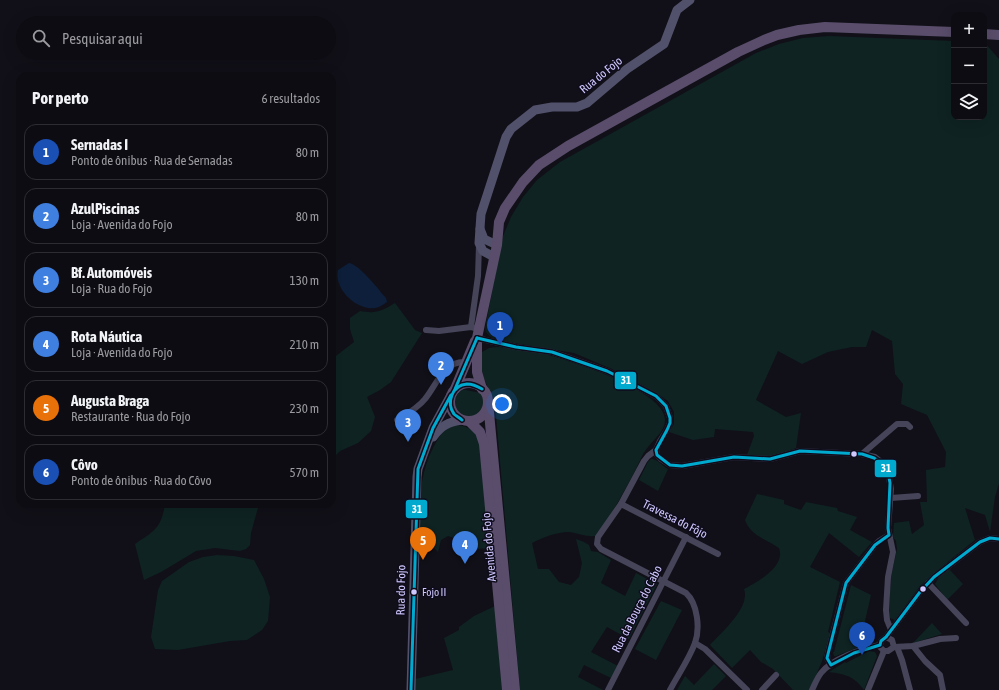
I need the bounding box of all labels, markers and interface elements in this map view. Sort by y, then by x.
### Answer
map controls [951,12,987,120]
button: + [951,12,987,48]
search box [16,16,336,60]
icon: search [30,27,52,49]
text: Pesquisar aqui [62,30,143,47]
button: − [951,48,987,84]
street label: Rua do Fojo [577,53,625,96]
button: layers [951,84,987,120]
text: Por perto [32,88,89,108]
text: 6 resultados [261,91,320,106]
text: Sernadas I [71,136,128,153]
text: 1 [43,145,49,160]
text: 80 m [296,145,319,160]
text: Ponto de ônibus · Rua de Sernadas [71,153,233,168]
text: AzulPiscinas [71,200,139,217]
text: 2 [43,209,49,224]
text: 80 m [296,209,319,224]
text: Loja · Avenida do Fojo [71,217,173,232]
text: Bf. Automóveis [71,264,152,281]
text: 3 [43,273,49,288]
text: 130 m [290,273,319,288]
text: Loja · Rua do Fojo [71,281,152,296]
pin: 1 [487,312,513,345]
text: Rota Náutica [71,328,142,345]
text: 4 [43,337,49,352]
text: 210 m [290,337,319,352]
text: Loja · Avenida do Fojo [71,345,173,360]
pin: 2 [428,352,454,385]
line badge: 31 [614,371,637,390]
text: 31 [621,374,631,386]
text: Augusta Braga [71,392,149,409]
your location [492,394,512,414]
text: 5 [43,401,49,416]
text: 230 m [290,401,319,416]
text: Restaurante · Rua do Fojo [71,409,191,424]
pin: 3 [395,409,421,442]
unlabelled marker [849,449,859,459]
text: Côvo [71,456,98,473]
line badge: 31 [874,459,897,478]
text: 31 [881,462,891,474]
text: 6 [43,465,49,480]
text: 570 m [290,465,319,480]
text: Ponto de ônibus · Rua do Côvo [71,473,212,488]
street label: Travessa do Fôjo [640,497,710,542]
line badge: 31 [405,499,428,519]
text: 31 [412,503,422,515]
street label: Avenida do Fojo [479,512,499,582]
pin: 5 [410,527,436,560]
pin: 4 [452,531,478,564]
street label: Rua da Bouça do Cabo [609,563,665,655]
street label: Rua do Fojo [394,564,408,615]
unlabelled marker [918,584,928,594]
place label: Fojo II [422,586,446,598]
marker: Fojo II [409,587,419,597]
pin: 6 [849,622,875,655]

